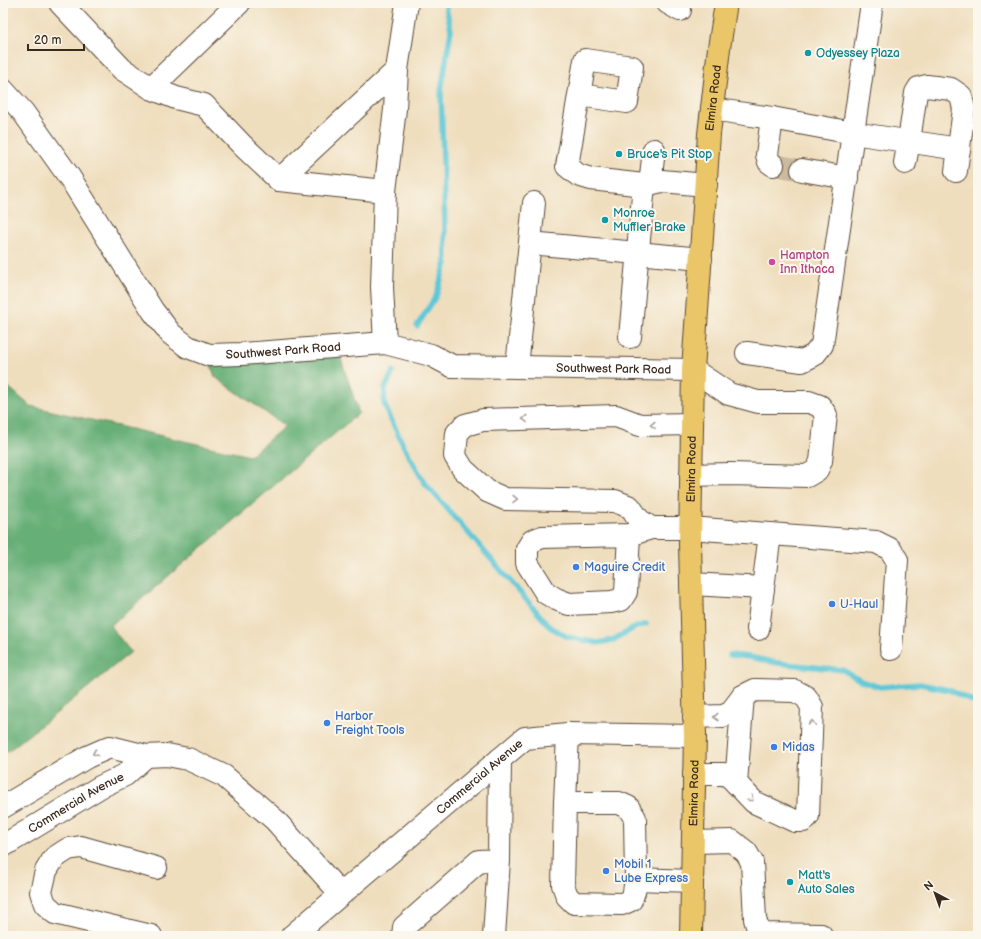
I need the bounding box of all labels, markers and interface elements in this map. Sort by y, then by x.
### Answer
scale bar [28,26,84,52]
text: 20 m [34,33,61,48]
place label: Odyessey Plaza [816,46,900,61]
marker: Odyessey Plaza [803,48,813,58]
street label: Elmira Road [702,64,725,132]
place label: Bruce's Pit Stop [627,147,712,162]
marker: Bruce's Pit Stop [614,149,624,159]
place label: Monroe Muffler Brake [613,206,686,235]
marker: Monroe Muffler Brake [600,215,610,225]
place label: Hampton Inn Ithaca [780,248,835,277]
marker: Hampton Inn Ithaca [767,257,777,267]
street label: Southwest Park Road [226,339,341,362]
street label: Southwest Park Road [556,361,672,378]
one-way arrow [522,415,528,423]
one-way arrow [650,421,656,429]
street label: Elmira Road [684,436,700,503]
one-way arrow [512,495,518,503]
place label: Maguire Credit [584,560,665,575]
marker: Maguire Credit [571,562,581,572]
place label: U-Haul [840,597,878,612]
marker: U-Haul [827,599,837,609]
place label: Harbor Freight Tools [335,709,405,738]
one-way arrow [713,712,719,721]
marker: Harbor Freight Tools [322,718,332,728]
one-way arrow [807,720,816,726]
street label: Commercial Avenue [433,736,526,818]
place label: Midas [782,740,815,755]
marker: Midas [769,742,779,752]
one-way arrow [92,748,100,756]
street label: Elmira Road [686,760,703,826]
street label: Commercial Avenue [26,770,127,837]
one-way arrow [747,794,754,801]
place label: Mobil 1 Lube Express [614,857,688,886]
marker: Mobil 1 Lube Express [601,866,611,876]
place label: Matt's Auto Sales [798,868,855,897]
north arrow [915,873,955,913]
marker: Matt's Auto Sales [785,877,795,887]
text: N [921,878,936,893]

